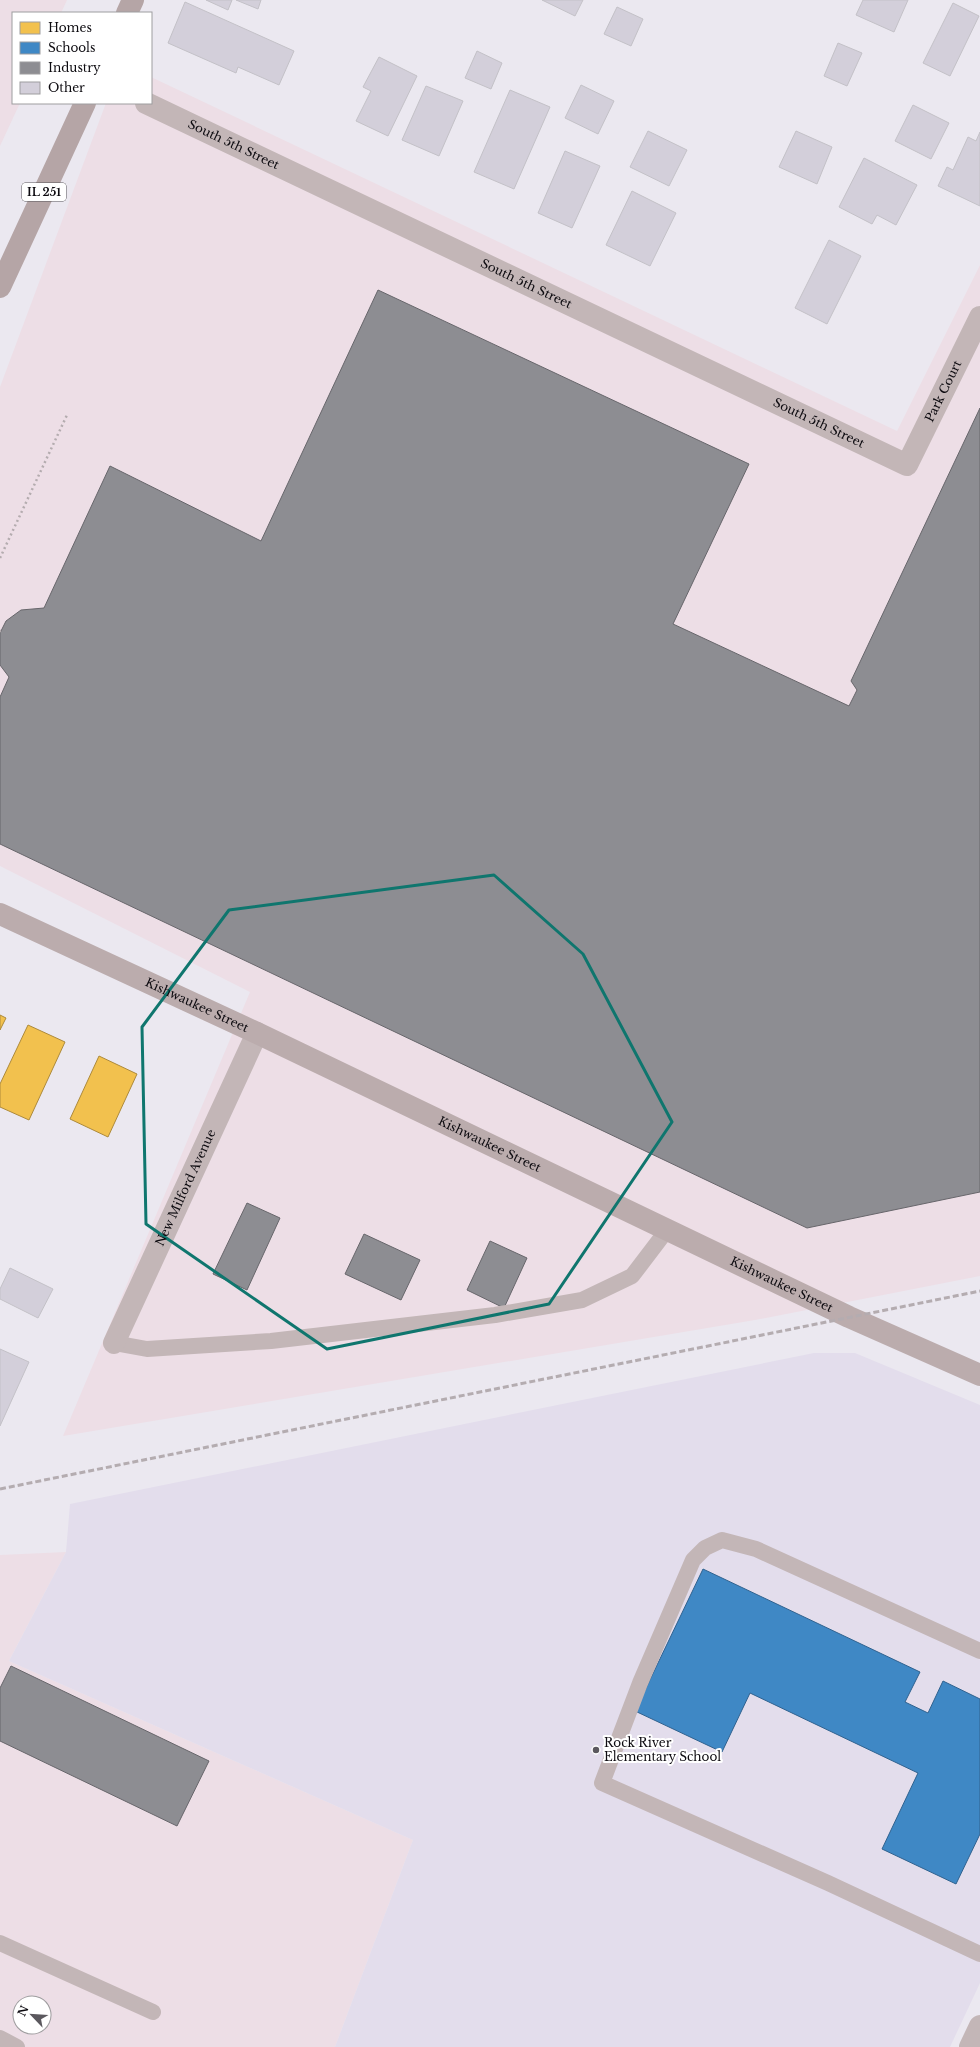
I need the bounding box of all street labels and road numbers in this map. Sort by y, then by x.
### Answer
street label: South 5th Street [186,116,282,172]
road number: IL 251 [22,183,66,201]
street label: South 5th Street [478,255,575,312]
street label: Park Court [921,357,965,424]
street label: South 5th Street [771,395,867,451]
street label: Kishwaukee Street [143,974,252,1035]
street label: Kishwaukee Street [436,1113,544,1175]
street label: New Milford Avenue [152,1127,219,1248]
street label: Kishwaukee Street [728,1253,836,1315]

